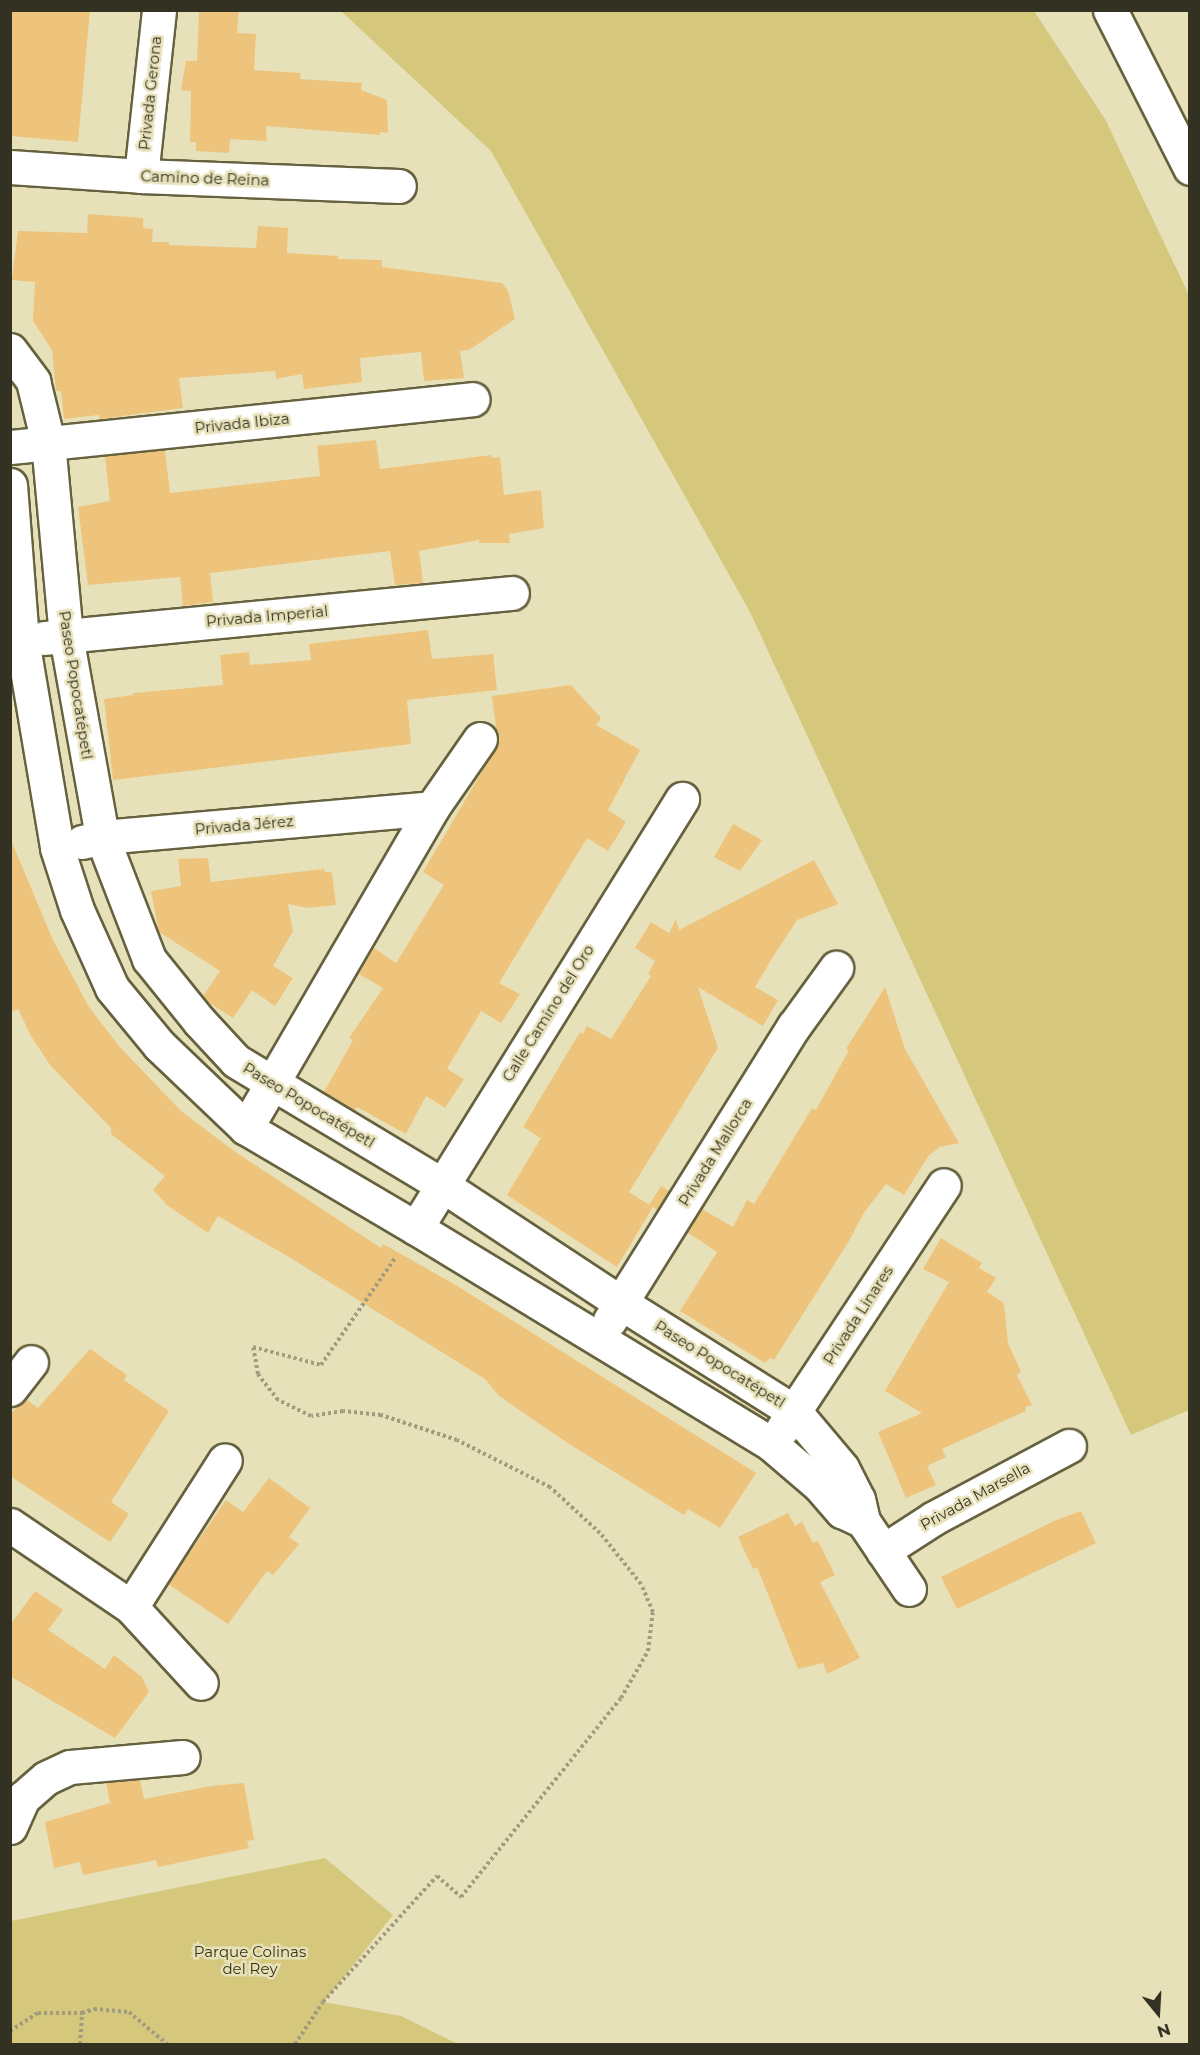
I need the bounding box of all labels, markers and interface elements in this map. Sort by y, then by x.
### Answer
street label: Privada Gerona [135,35,165,151]
street label: Camino de Reina [140,167,270,189]
street label: Privada Ibiza [194,409,290,437]
street label: Privada Imperial [205,602,329,630]
street label: Paseo Popocatépetl [55,609,97,761]
street label: Privada Jérez [194,812,294,838]
street label: Calle Camino del Oro [498,941,598,1085]
street label: Paseo Popocatépetl [240,1059,378,1151]
street label: Privada Mallorca [675,1095,755,1209]
street label: Privada Linares [819,1262,897,1368]
street label: Paseo Popocatépetl [652,1317,788,1411]
street label: Privada Marsella [917,1458,1033,1534]
park label: Parque Colinas del Rey [194,1942,306,1977]
north arrow [1128,1983,1188,2043]
text: N [1155,2020,1173,2042]

